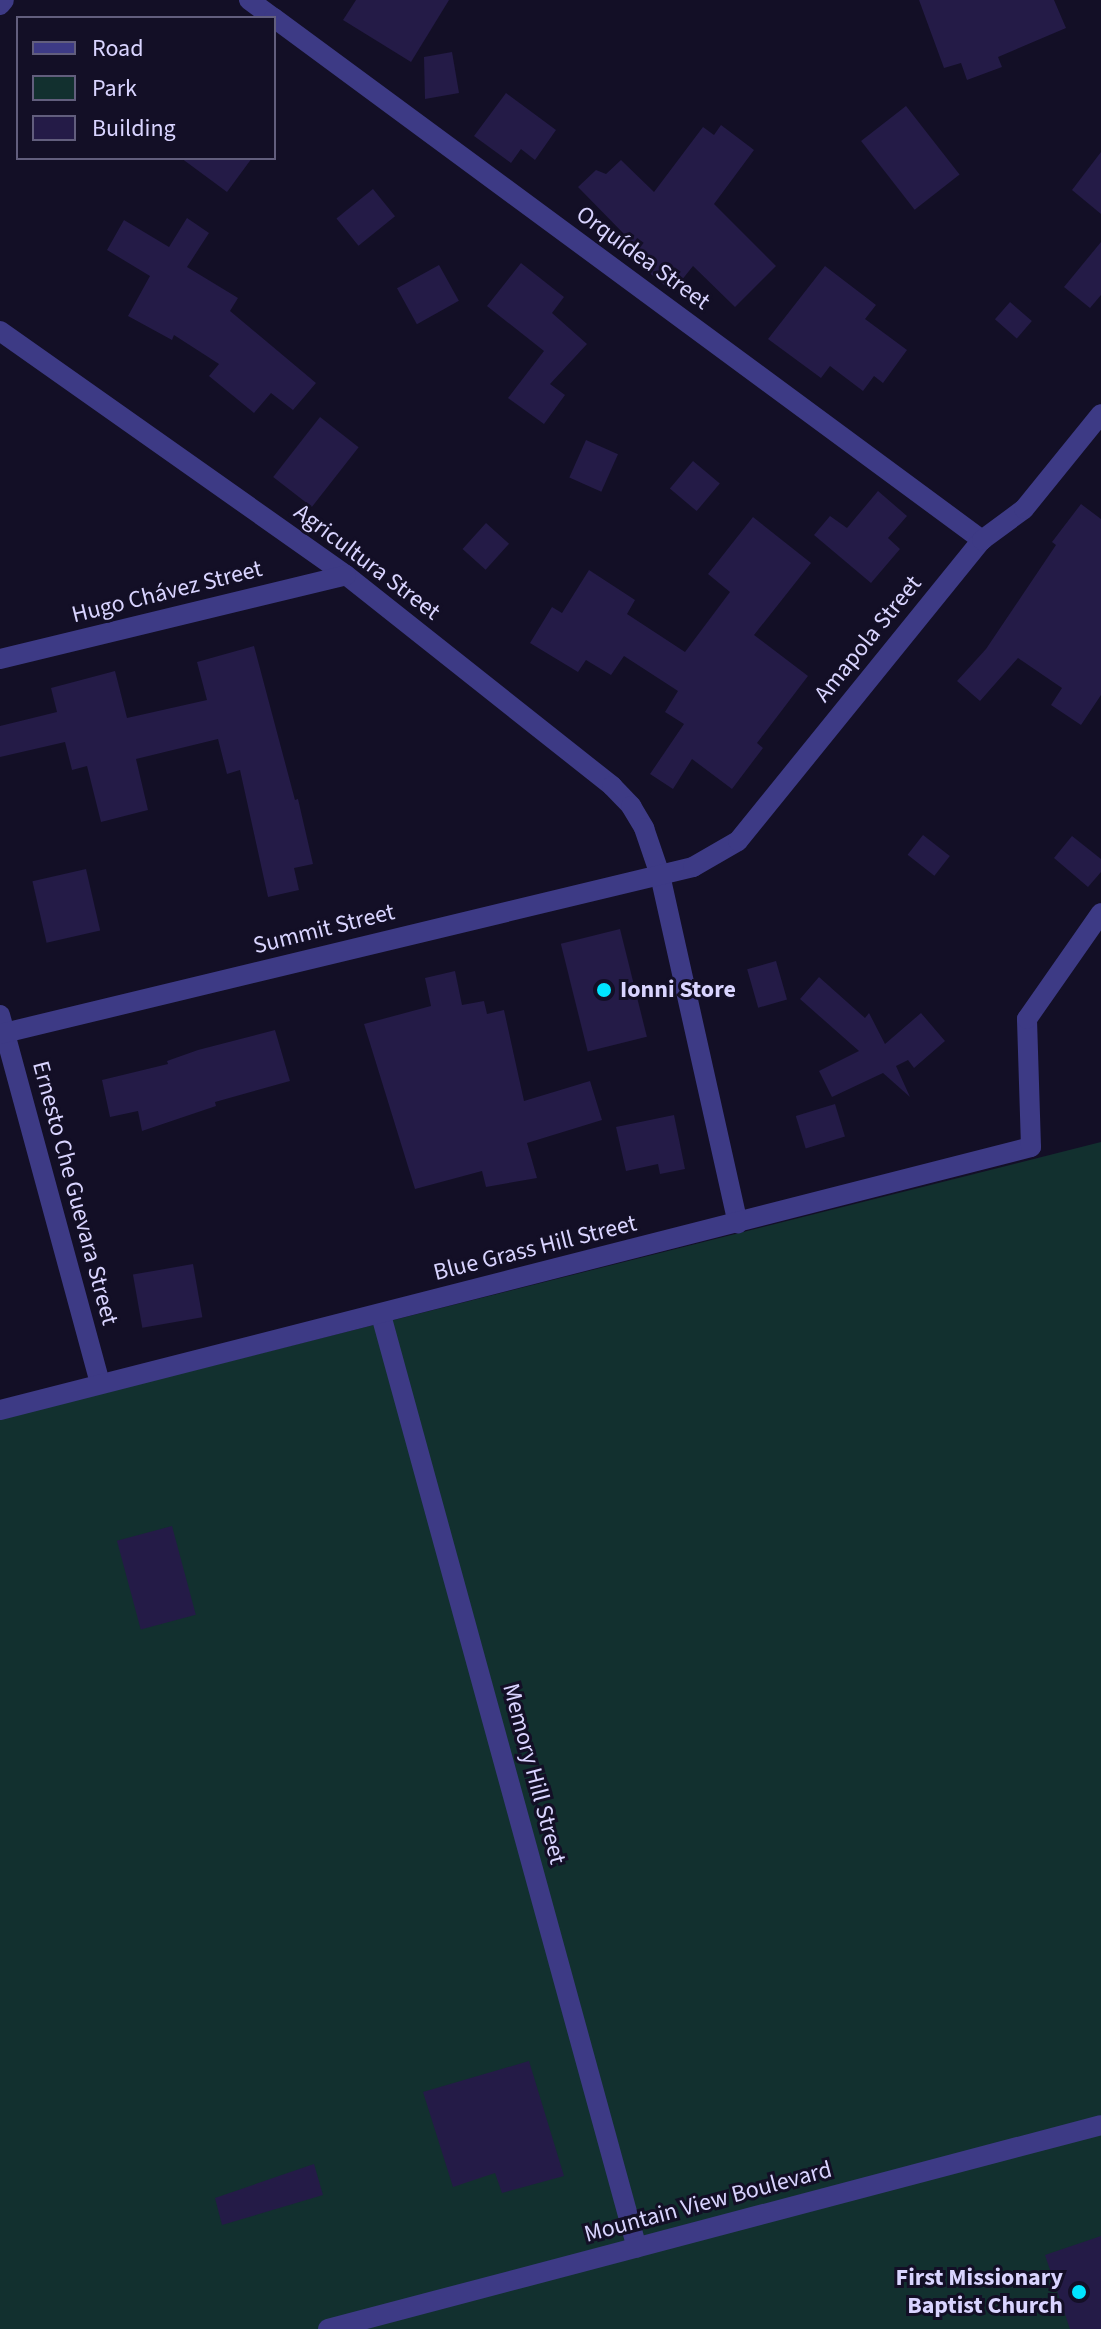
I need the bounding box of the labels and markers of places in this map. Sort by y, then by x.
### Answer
place label: Ionni Store [620,976,736,1004]
marker: Ionni Store [595,981,613,999]
place label: First Missionary Baptist Church [896,2264,1063,2320]
marker: First Missionary Baptist Church [1070,2283,1088,2301]

